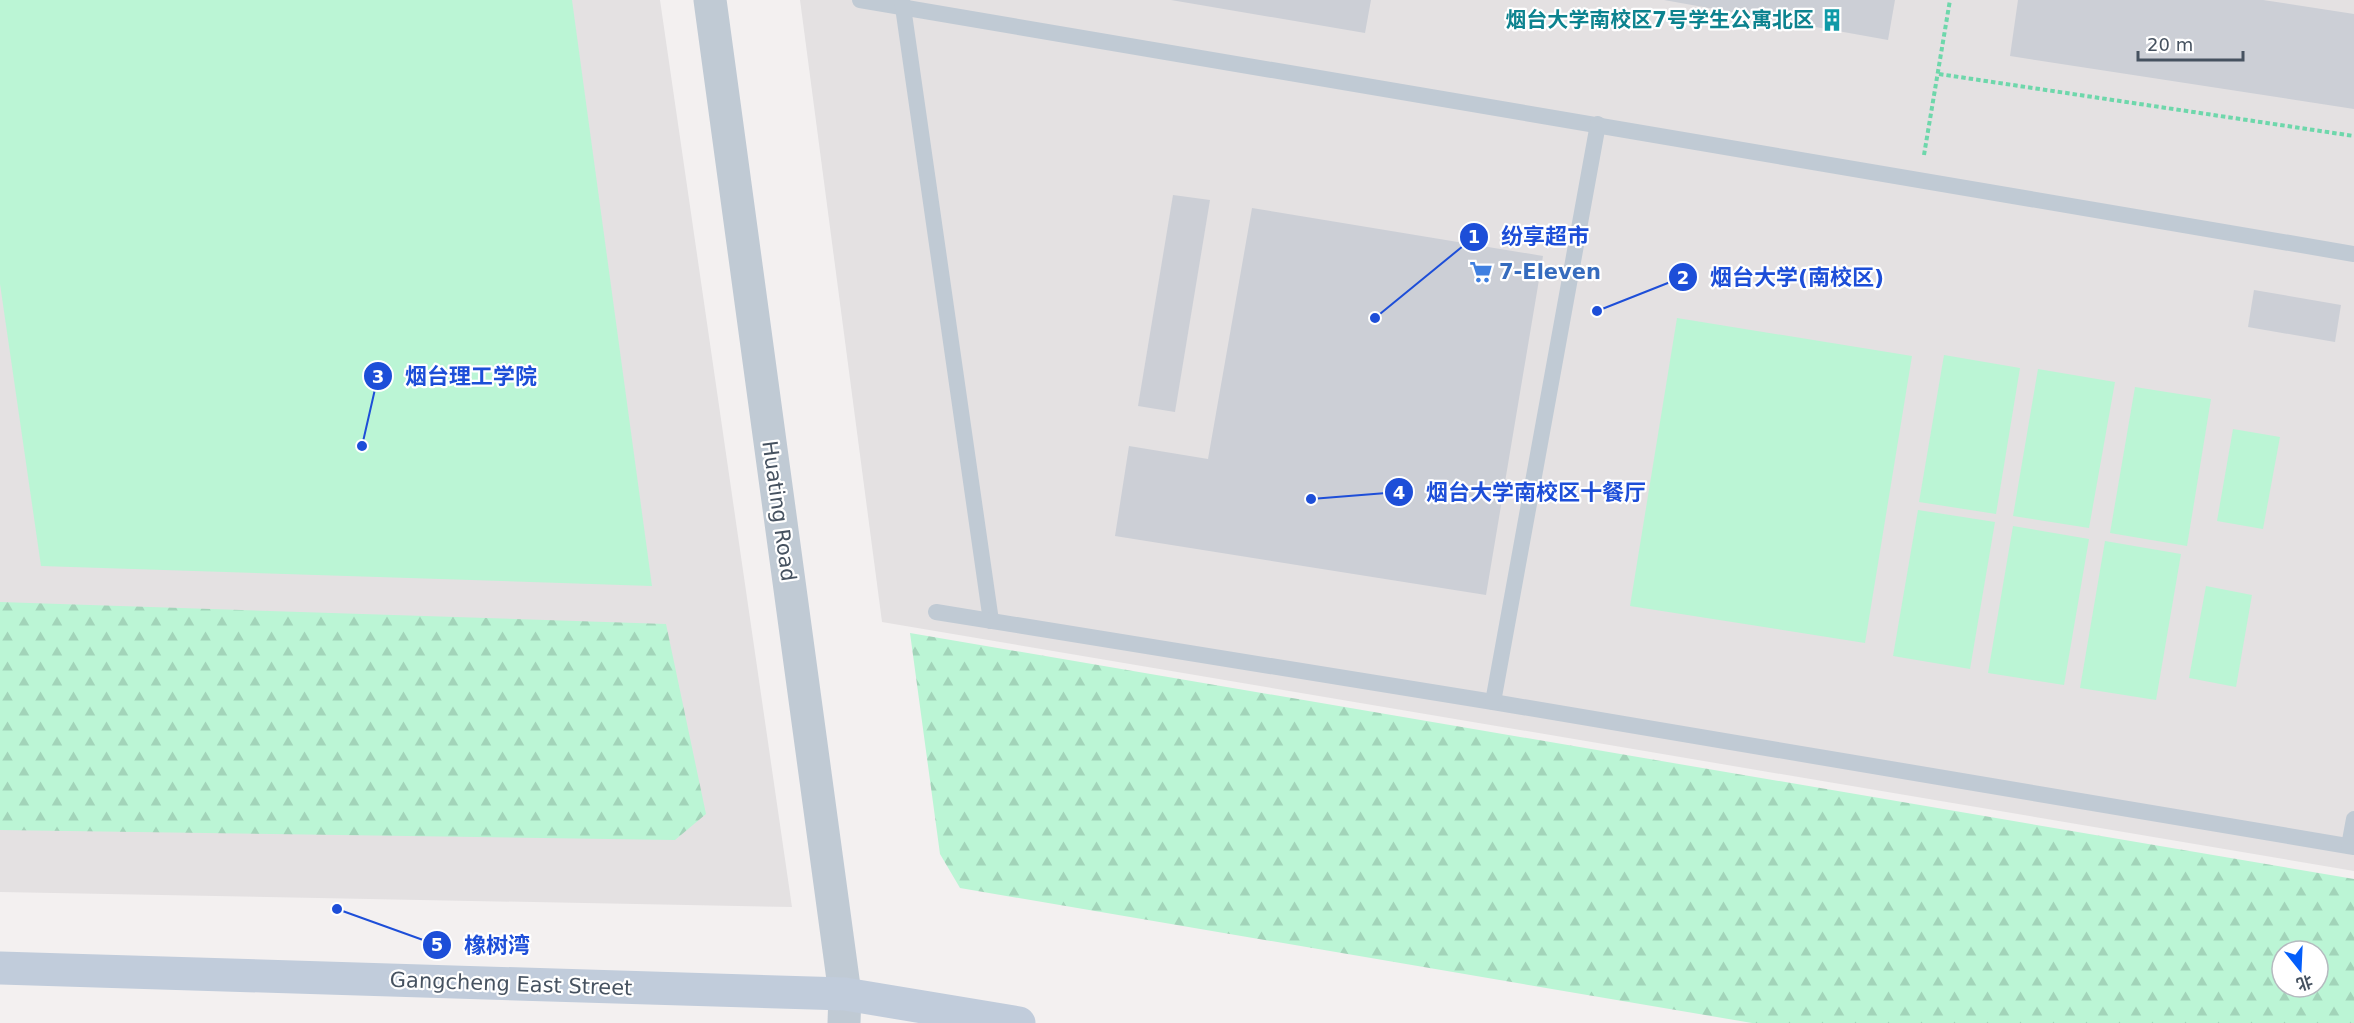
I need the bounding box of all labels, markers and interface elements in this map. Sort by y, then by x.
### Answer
building icon: 烟台大学南校区7号学生公寓北区 [1819,7,1845,33]
place label: 烟台大学南校区7号学生公寓北区 [1505,8,1814,32]
scale bar [2138,24,2243,62]
text: 20 m [2147,34,2193,55]
callout: 纷享超市 [1459,217,1601,257]
text: 纷享超市 [1501,224,1589,249]
text: 1 [1468,226,1480,247]
callout: 烟台大学(南校区) [1668,257,1896,297]
supermarket icon: 7-Eleven [1468,259,1494,285]
place label: 7-Eleven [1499,260,1601,284]
text: 烟台大学(南校区) [1710,265,1884,290]
text: 2 [1677,267,1689,288]
callout: 烟台理工学院 [363,356,549,396]
text: 烟台理工学院 [405,364,537,389]
text: 3 [372,366,384,387]
street label: Huating Road [757,439,801,583]
callout: 烟台大学南校区十餐厅 [1384,472,1658,512]
text: 烟台大学南校区十餐厅 [1426,480,1646,505]
text: 4 [1393,482,1405,503]
callout: 橡树湾 [422,925,542,965]
text: 橡树湾 [464,933,530,958]
text: 5 [431,934,443,955]
north arrow [2270,939,2330,999]
street label: Gangcheng East Street [389,968,633,1000]
text: 北 [2294,971,2315,994]

